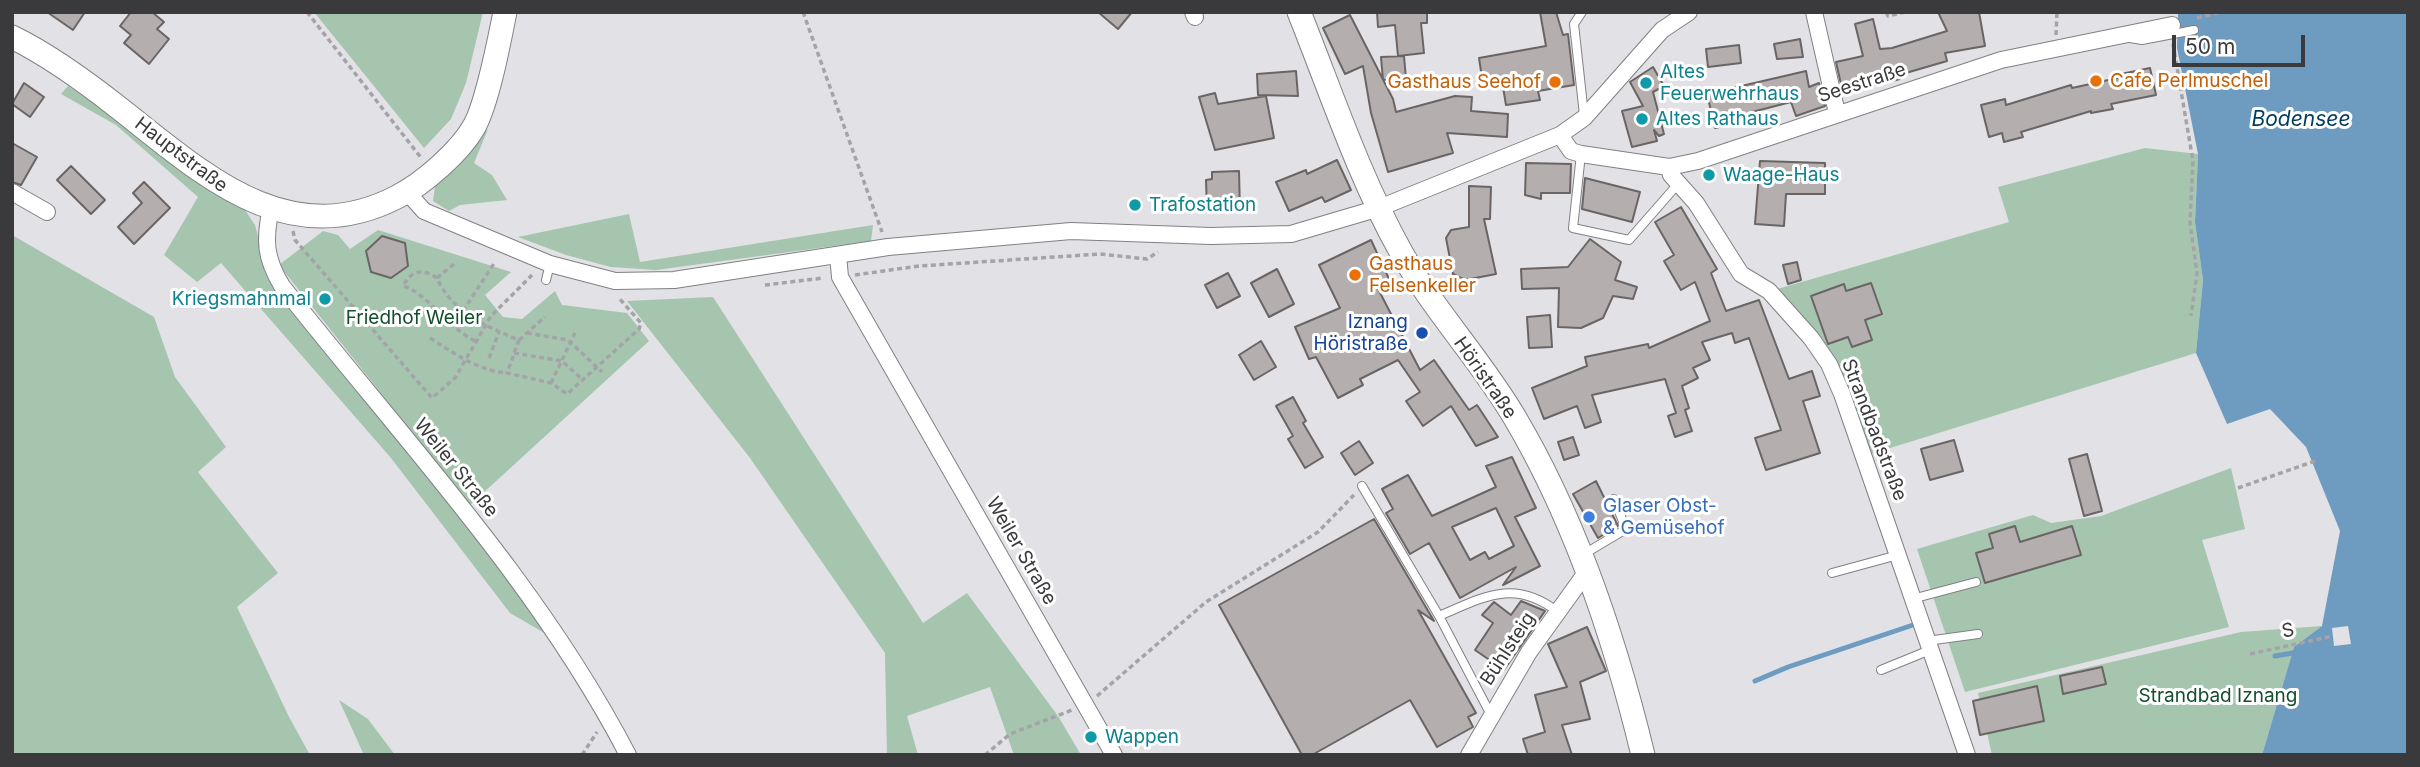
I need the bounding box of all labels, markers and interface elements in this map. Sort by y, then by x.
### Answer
scale bar [2175,21,2308,65]
text: 50 m [2185,34,2235,59]
street label: Seestraße [1815,58,1909,108]
place label: Altes Feuerwehrhaus [1660,61,1799,105]
place label: Cafe Perlmuschel [2110,70,2268,92]
place label: Gasthaus Seehof [1387,71,1541,93]
marker: Cafe Perlmuschel [2088,73,2104,89]
marker: Gasthaus Seehof [1547,74,1563,90]
marker: Altes Feuerwehrhaus [1638,75,1654,91]
water label: Bodensee [2252,107,2350,133]
place label: Altes Rathaus [1656,108,1779,130]
marker: Altes Rathaus [1634,111,1650,127]
street label: Hauptstraße [130,113,232,197]
place label: Waage-Haus [1723,164,1840,186]
marker: Waage-Haus [1701,167,1717,183]
place label: Trafostation [1149,194,1256,216]
marker: Trafostation [1127,197,1143,213]
place label: Gasthaus Felsenkeller [1369,253,1476,297]
marker: Gasthaus Felsenkeller [1347,267,1363,283]
place label: Kriegsmahnmal [172,288,311,310]
marker: Kriegsmahnmal [317,291,333,307]
park label: Friedhof Weiler [346,307,482,329]
place label: Iznang Höristraße [1314,311,1408,355]
marker: Iznang Höristraße [1414,325,1430,341]
street label: Höristraße [1449,333,1521,423]
street label: Strandbadstraße [1836,356,1912,504]
street label: Weiler Straße [409,414,503,522]
street label: Weiler Straße [981,493,1061,609]
place label: Glaser Obst- & Gemüsehof [1603,495,1724,539]
marker: Glaser Obst- & Gemüsehof [1581,509,1597,525]
street label: Bühlsteig [1476,608,1540,690]
street label: S [2280,619,2296,643]
park label: Strandbad Iznang [2139,685,2297,707]
place label: Wappen [1105,726,1179,748]
marker: Wappen [1083,729,1099,745]

